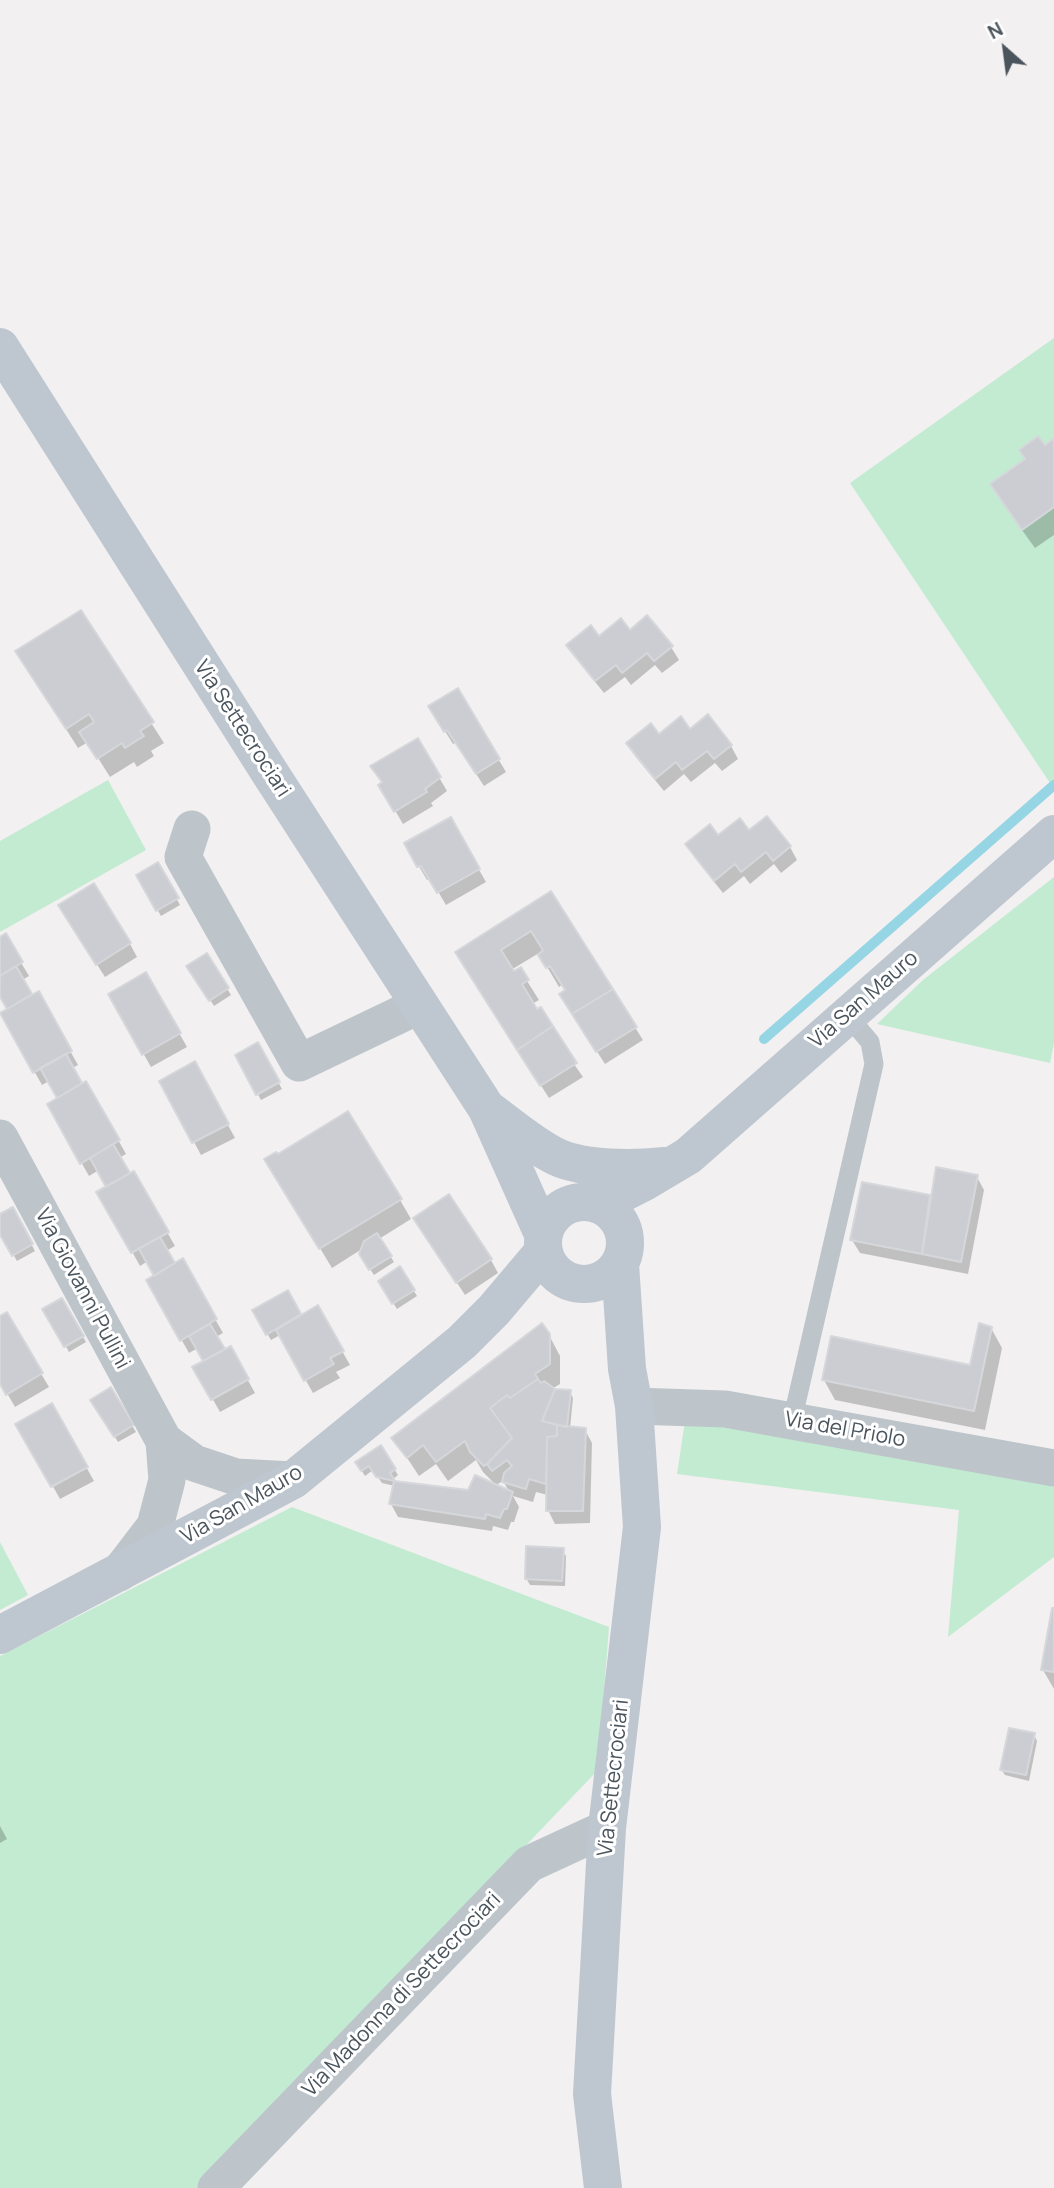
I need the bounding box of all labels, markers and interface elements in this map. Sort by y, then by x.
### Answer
north arrow [970,14,1040,84]
text: N [983,16,1007,45]
street label: Via Settecrociari [188,656,296,802]
street label: Via San Mauro [804,946,924,1054]
street label: Via Giovanni Pullini [29,1205,135,1373]
street label: Via del Priolo [783,1407,907,1453]
street label: Via San Mauro [177,1460,307,1550]
street label: Via Settecrociari [593,1698,635,1858]
street label: Via Madonna di Settecrociari [298,1888,506,2102]

